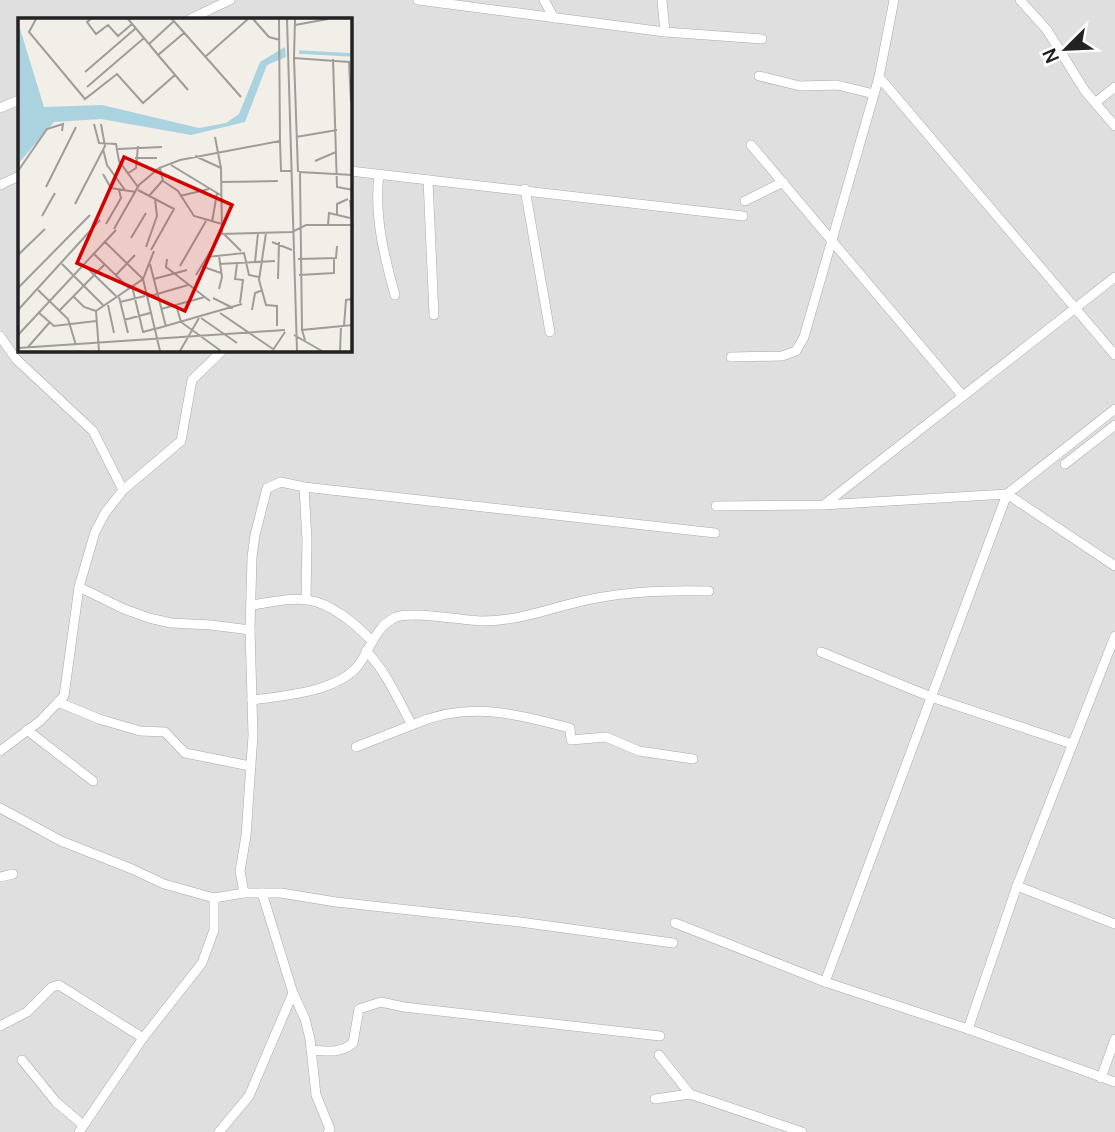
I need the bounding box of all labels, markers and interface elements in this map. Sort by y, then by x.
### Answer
north arrow [1031,14,1101,84]
inset map [18,18,352,352]
text: N [1036,44,1065,67]

